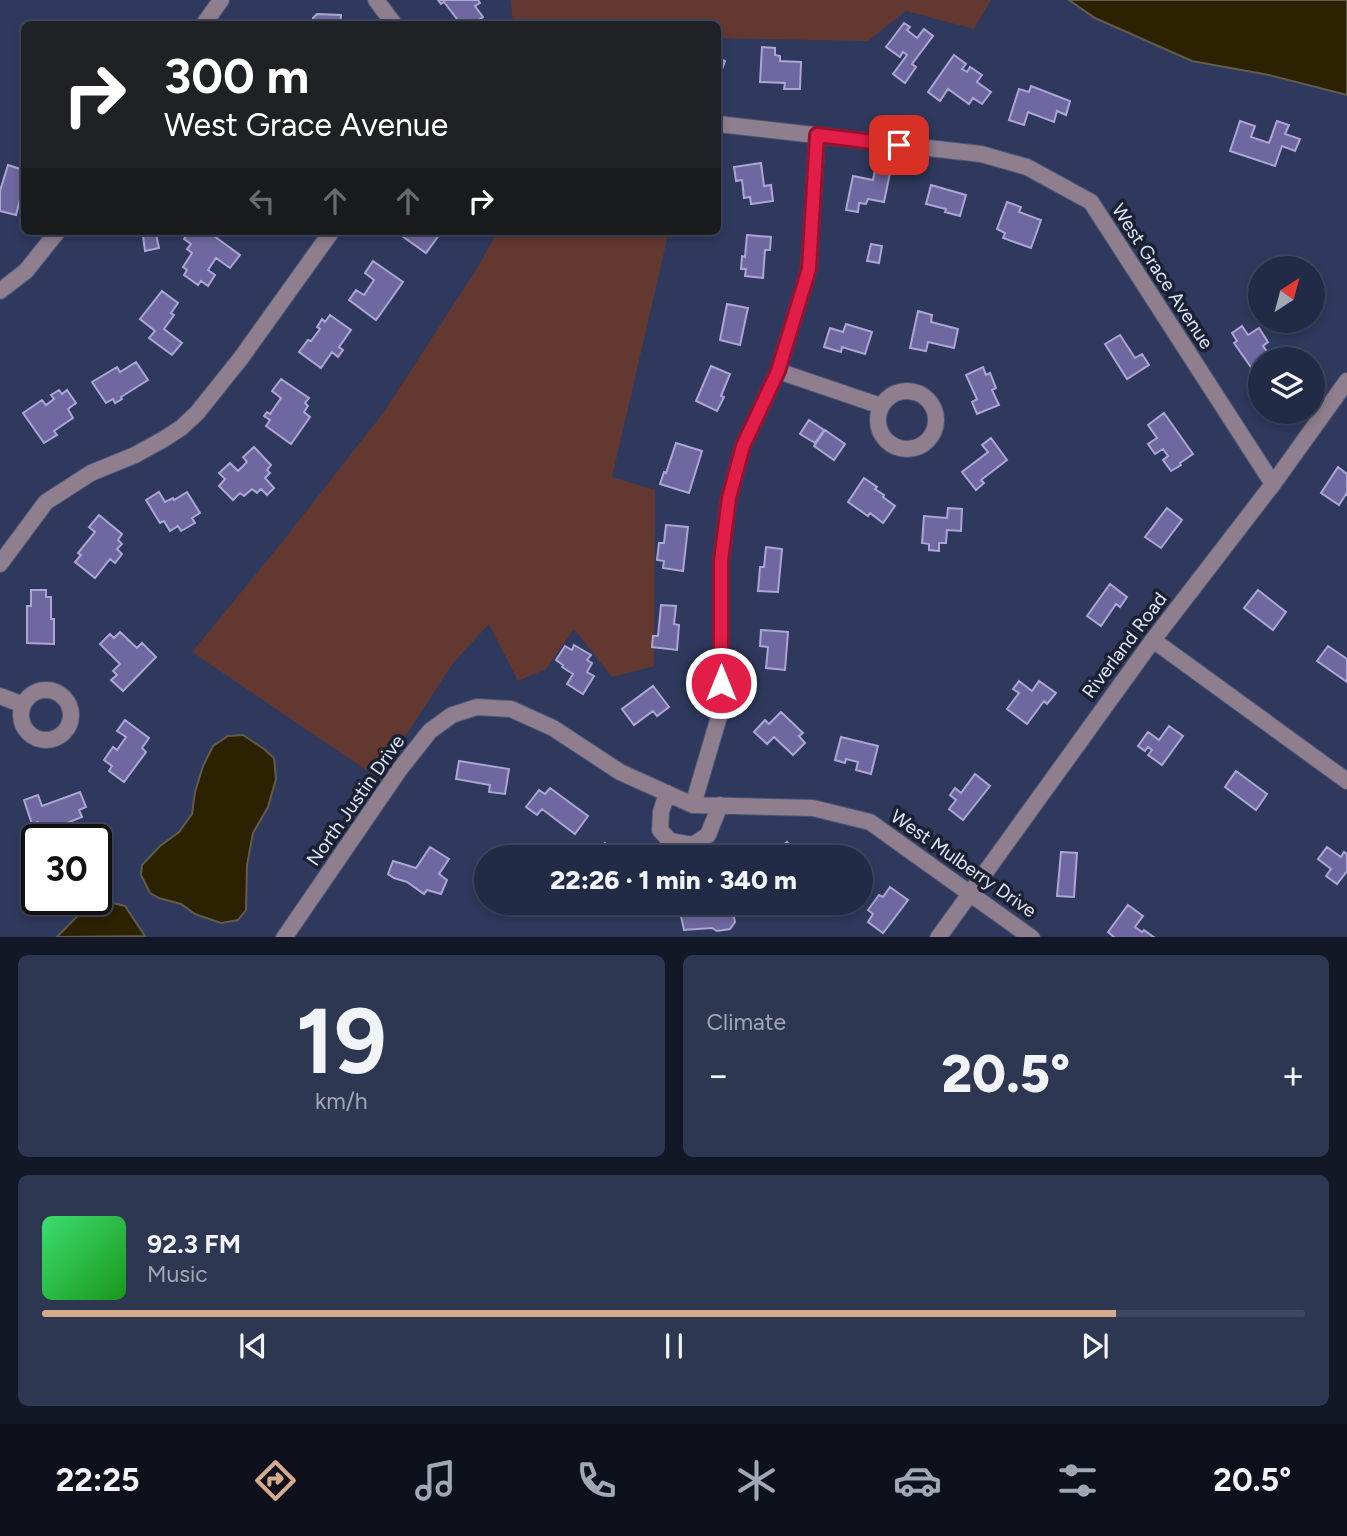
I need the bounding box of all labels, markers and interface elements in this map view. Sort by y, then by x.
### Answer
text: 300 m [164,46,309,105]
icon: right [49,49,140,140]
text: West Grace Avenue [164,106,448,144]
pin [869,115,929,175]
icon: arrive [880,126,918,164]
icon: left [243,182,281,220]
icon: ahead [316,182,354,220]
icon: ahead [389,182,427,220]
icon: right [462,182,500,220]
street label: West Grace Avenue [1107,199,1218,353]
north arrow [1248,256,1325,332]
map controls [1248,256,1325,424]
button: layers [1248,347,1325,424]
street label: Riverland Road [1077,588,1172,703]
position arrow [684,646,758,720]
street label: North Justin Drive [302,730,409,870]
street label: West Mulberry Drive [887,805,1041,922]
speed limit sign: 30 [21,824,112,915]
text: 22:26 · 1 min · 340 m [550,864,797,896]
text: 19 [296,987,387,1096]
text: Climate [707,1008,786,1036]
text: 20.5° [941,1043,1070,1105]
text: − [707,1052,730,1098]
text: + [1281,1052,1305,1098]
text: km/h [315,1087,368,1115]
text: 92.3 FM [147,1228,241,1260]
text: Music [147,1260,208,1288]
icon: previous [234,1327,272,1365]
icon: pause [655,1327,693,1365]
icon: next [1076,1327,1114,1365]
icon: directions [251,1456,300,1505]
icon: music [411,1456,460,1505]
icon: phone [572,1456,621,1505]
icon: climate [732,1456,781,1505]
icon: car [893,1456,942,1505]
icon: filters [1053,1456,1102,1505]
text: 22:25 [56,1461,140,1499]
text: 20.5° [1213,1461,1291,1499]

